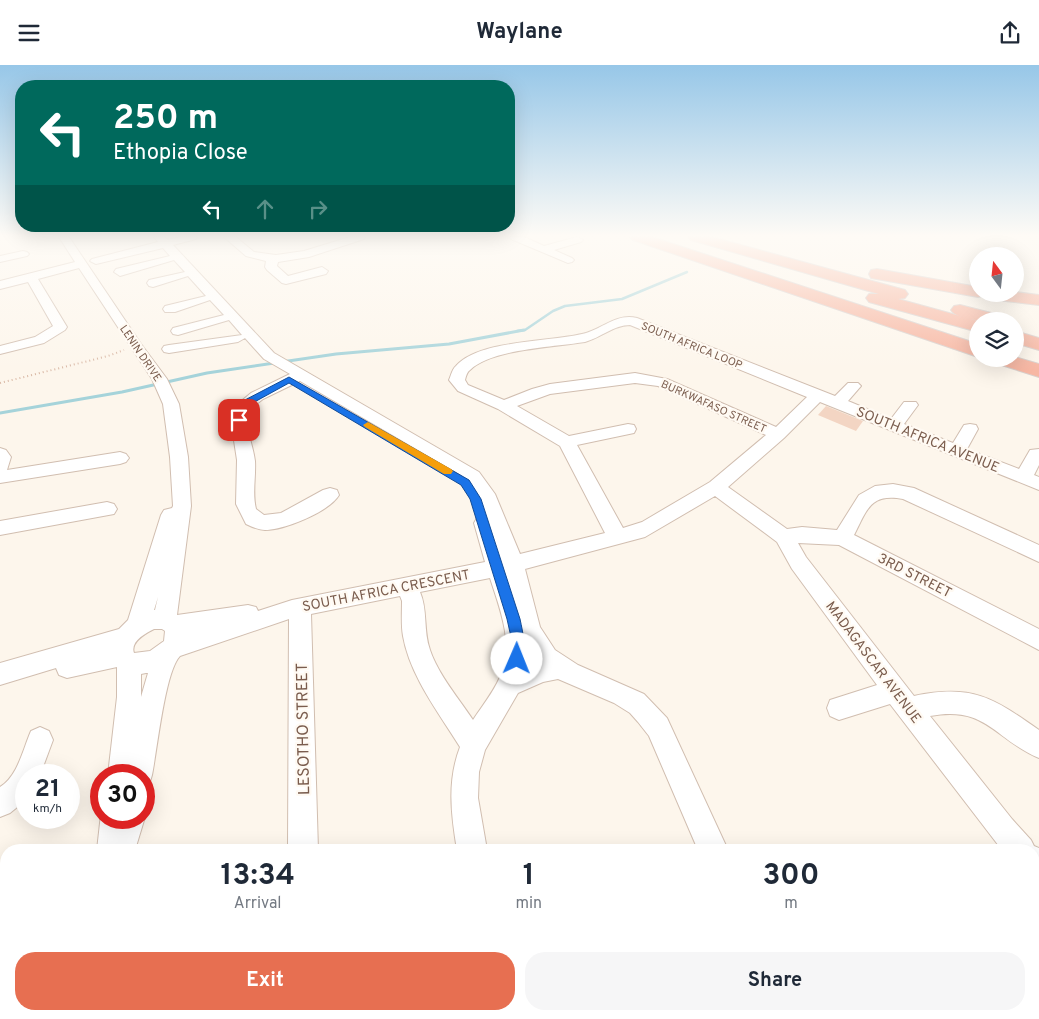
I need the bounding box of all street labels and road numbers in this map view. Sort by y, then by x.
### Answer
street label: SOUTH AFRICA LOOP [639,319,744,373]
street label: LENIN DRIVE [116,323,164,385]
street label: BURKWAFASO STREET [659,377,768,436]
street label: SOUTH AFRICA AVENUE [853,404,1002,477]
street label: 3RD STREET [874,550,954,602]
street label: SOUTH AFRICA CRESCENT [301,567,472,616]
street label: MADAGASCAR AVENUE [821,599,924,727]
street label: LESOTHO STREET [293,663,315,795]

